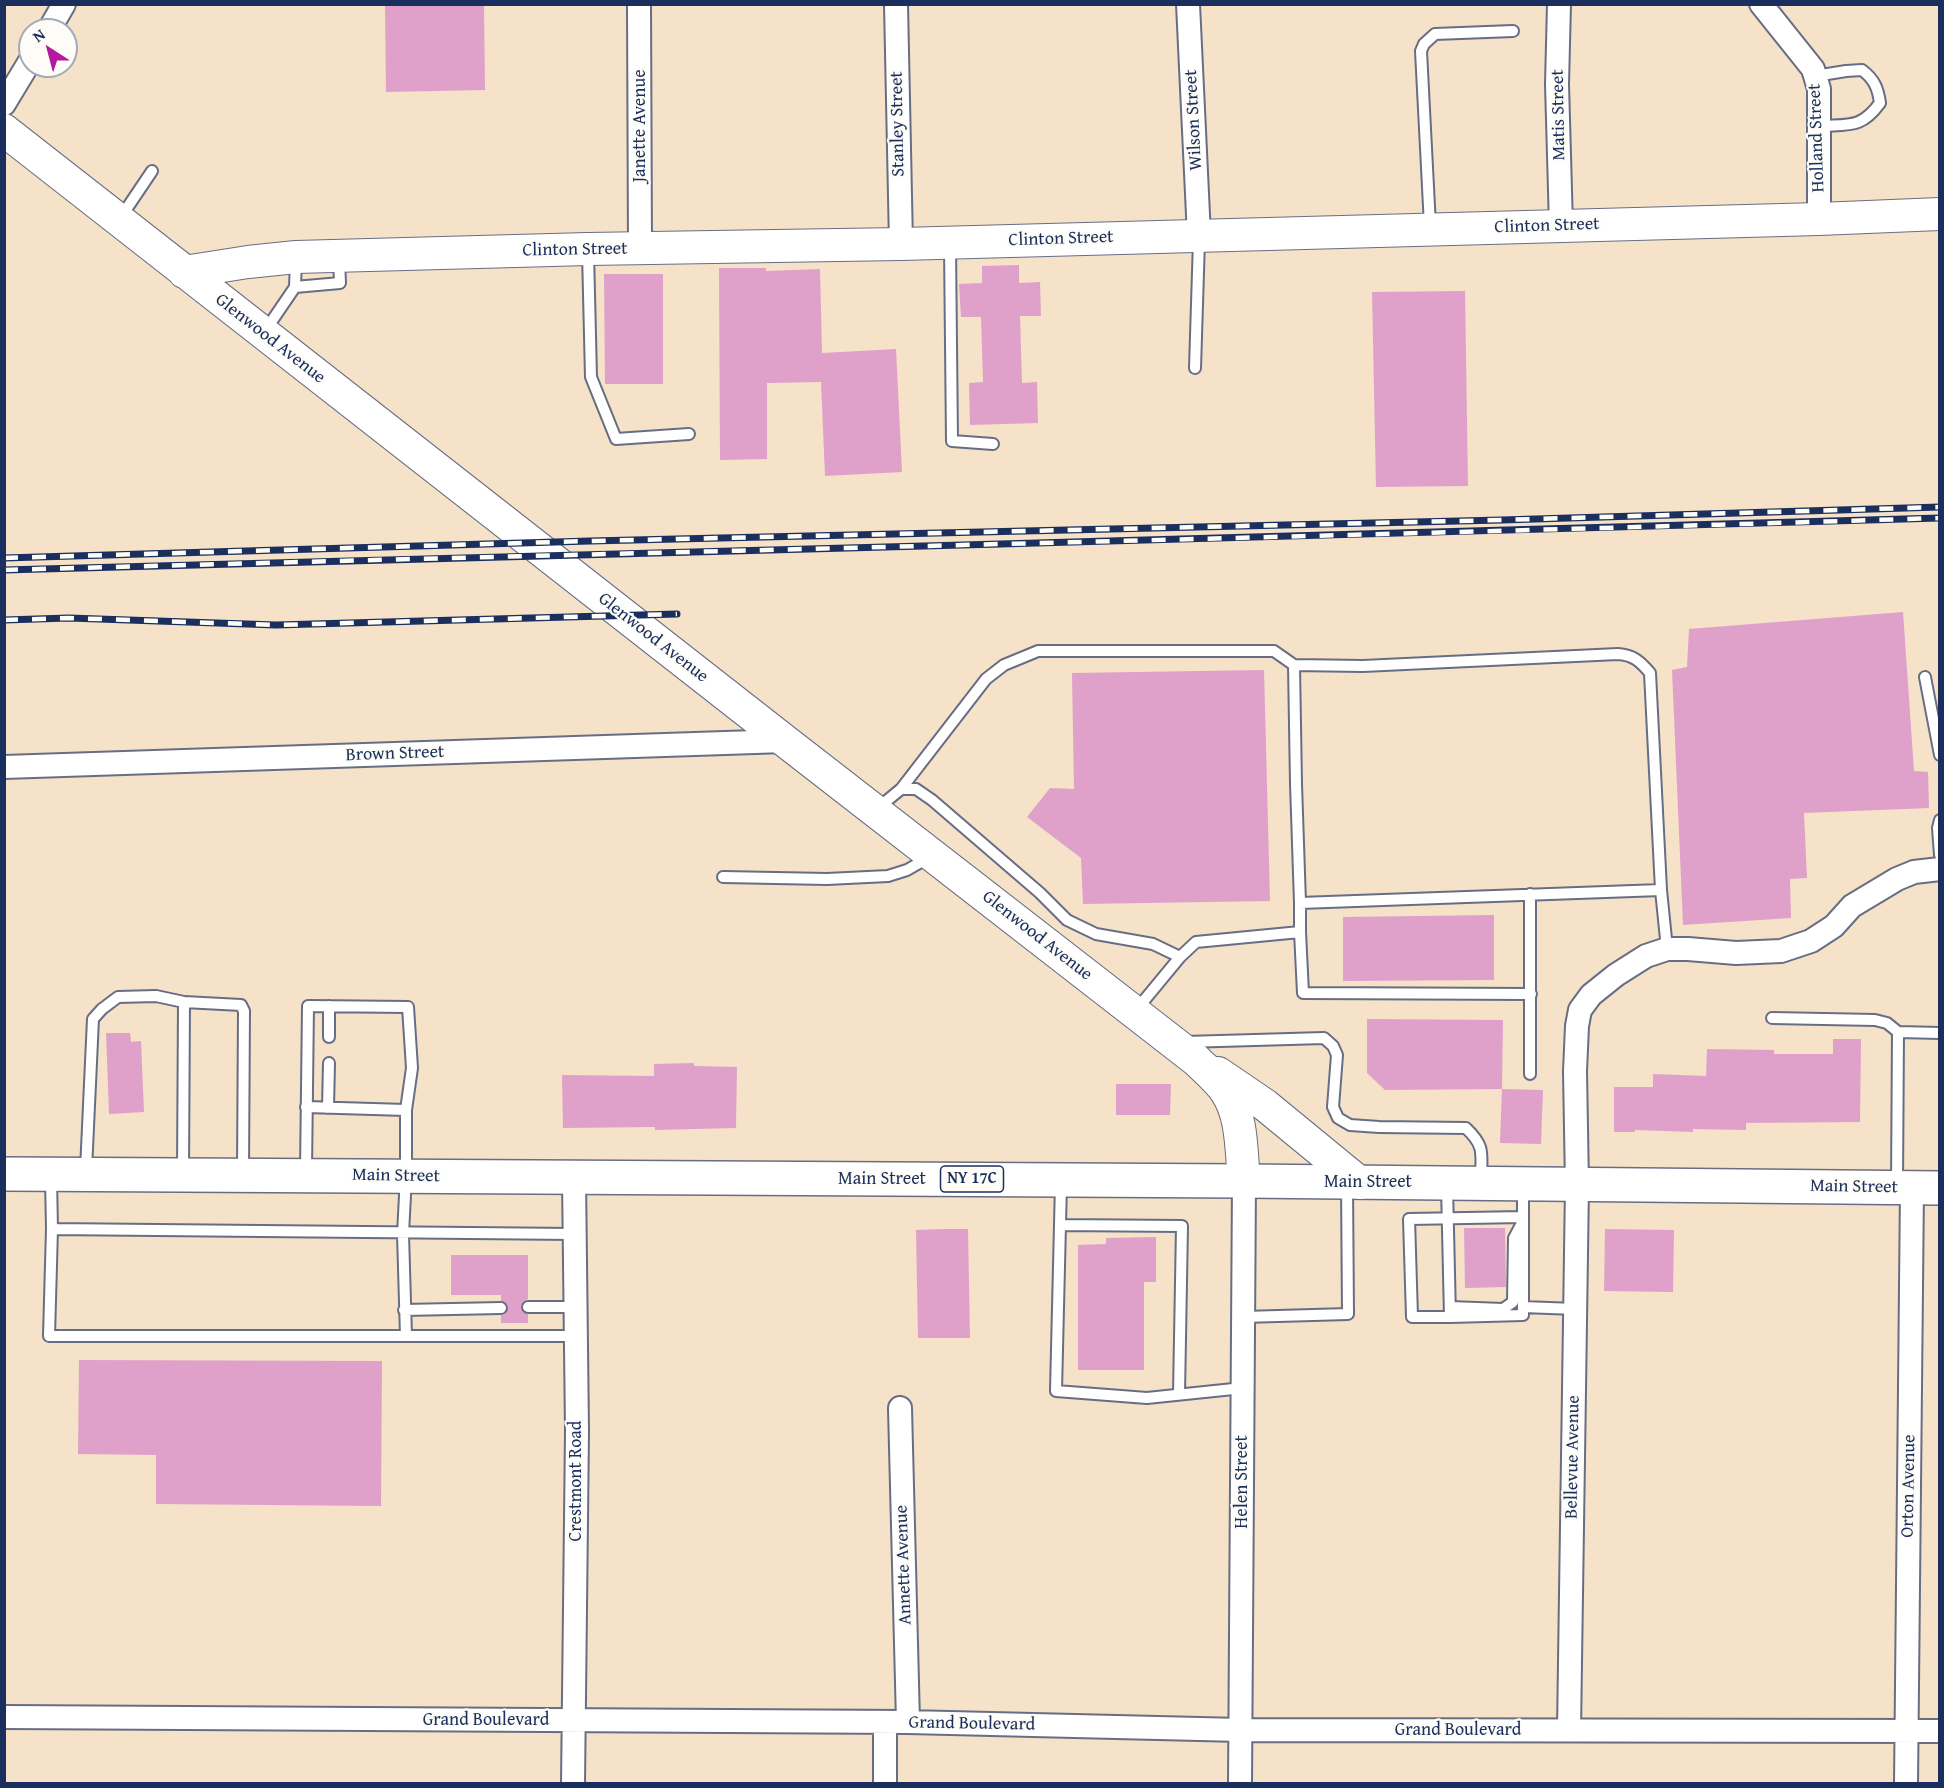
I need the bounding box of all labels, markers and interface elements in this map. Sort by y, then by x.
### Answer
north arrow [18,18,78,78]
text: N [27,22,50,48]
street label: Janette Avenue [629,69,651,183]
street label: Wilson Street [1181,69,1207,171]
street label: Matis Street [1547,69,1571,161]
street label: Stanley Street [886,71,910,177]
street label: Holland Street [1804,83,1830,193]
street label: Clinton Street [1494,213,1600,239]
street label: Clinton Street [1008,226,1114,252]
street label: Clinton Street [522,238,628,262]
street label: Glenwood Avenue [211,289,329,389]
street label: Glenwood Avenue [594,588,712,688]
street label: Brown Street [345,741,445,767]
street label: Glenwood Avenue [978,886,1096,986]
street label: Main Street [352,1164,440,1188]
road number: NY 17C [940,1166,1004,1192]
street label: Main Street [838,1168,926,1190]
street label: Main Street [1324,1171,1412,1193]
street label: Main Street [1810,1175,1898,1199]
street label: Bellevue Avenue [1561,1395,1585,1519]
street label: Crestmont Road [565,1421,587,1541]
street label: Orton Avenue [1897,1434,1921,1538]
street label: Helen Street [1231,1435,1253,1529]
street label: Annette Avenue [891,1505,917,1625]
street label: Grand Boulevard [423,1709,549,1731]
street label: Grand Boulevard [909,1712,1035,1736]
street label: Grand Boulevard [1395,1719,1521,1741]

